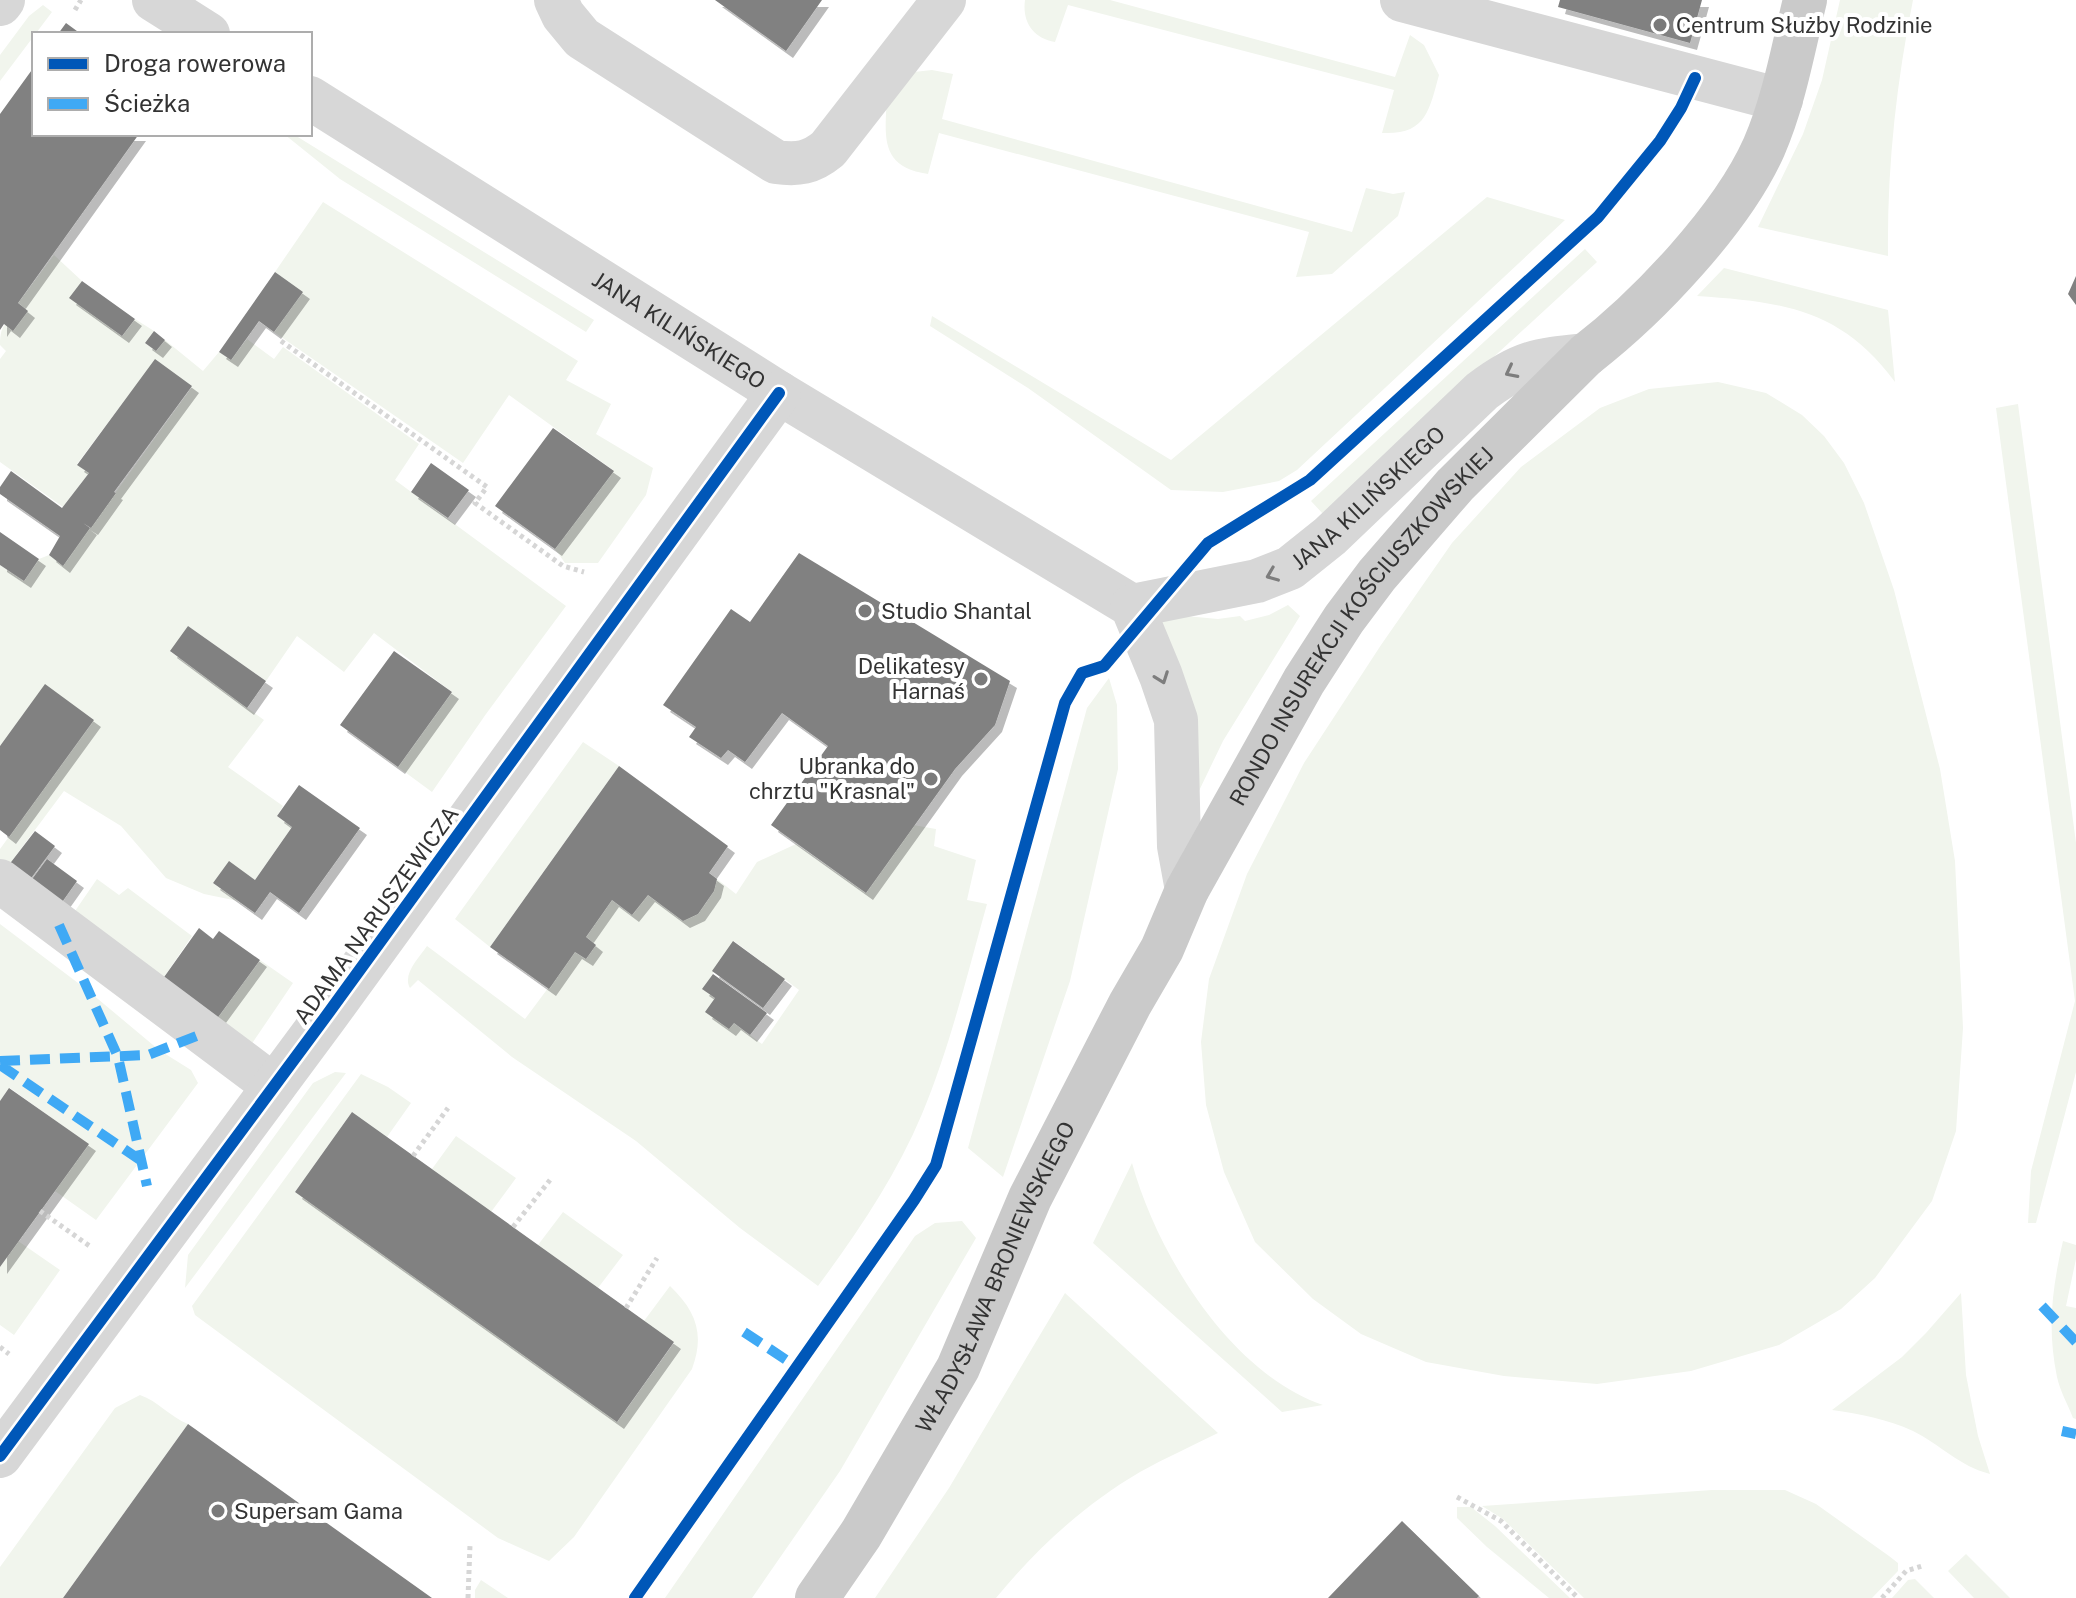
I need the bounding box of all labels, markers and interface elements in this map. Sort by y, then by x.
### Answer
place label: Centrum Służby Rodzinie [1676,12,1933,38]
marker: Centrum Służby Rodzinie [1651,16,1669,34]
legend [32,32,312,136]
text: Droga rowerowa [104,49,286,77]
text: Ścieżka [104,89,190,117]
street label: JANA KILIŃSKIEGO [588,266,770,394]
one-way arrow [1505,363,1519,378]
street label: JANA KILIŃSKIEGO [1286,421,1450,575]
street label: RONDO INSUREKCJI KOŚCIUSZKOWSKIEJ [1224,442,1499,810]
one-way arrow [1266,566,1280,582]
place label: Studio Shantal [881,598,1032,624]
marker: Studio Shantal [856,602,874,620]
place label: Delikatesy Harnaś [858,653,965,704]
marker: Delikatesy Harnaś [972,670,990,688]
one-way arrow [1152,670,1169,684]
place label: Ubranka do chrztu "Krasnal" [749,753,915,804]
marker: Ubranka do chrztu "Krasnal" [922,770,940,788]
street label: ADAMA NARUSZEWICZA [288,801,464,1029]
street label: WŁADYSŁAWA BRONIEWSKIEGO [910,1117,1080,1437]
place label: Supersam Gama [234,1498,403,1524]
marker: Supersam Gama [209,1502,227,1520]

